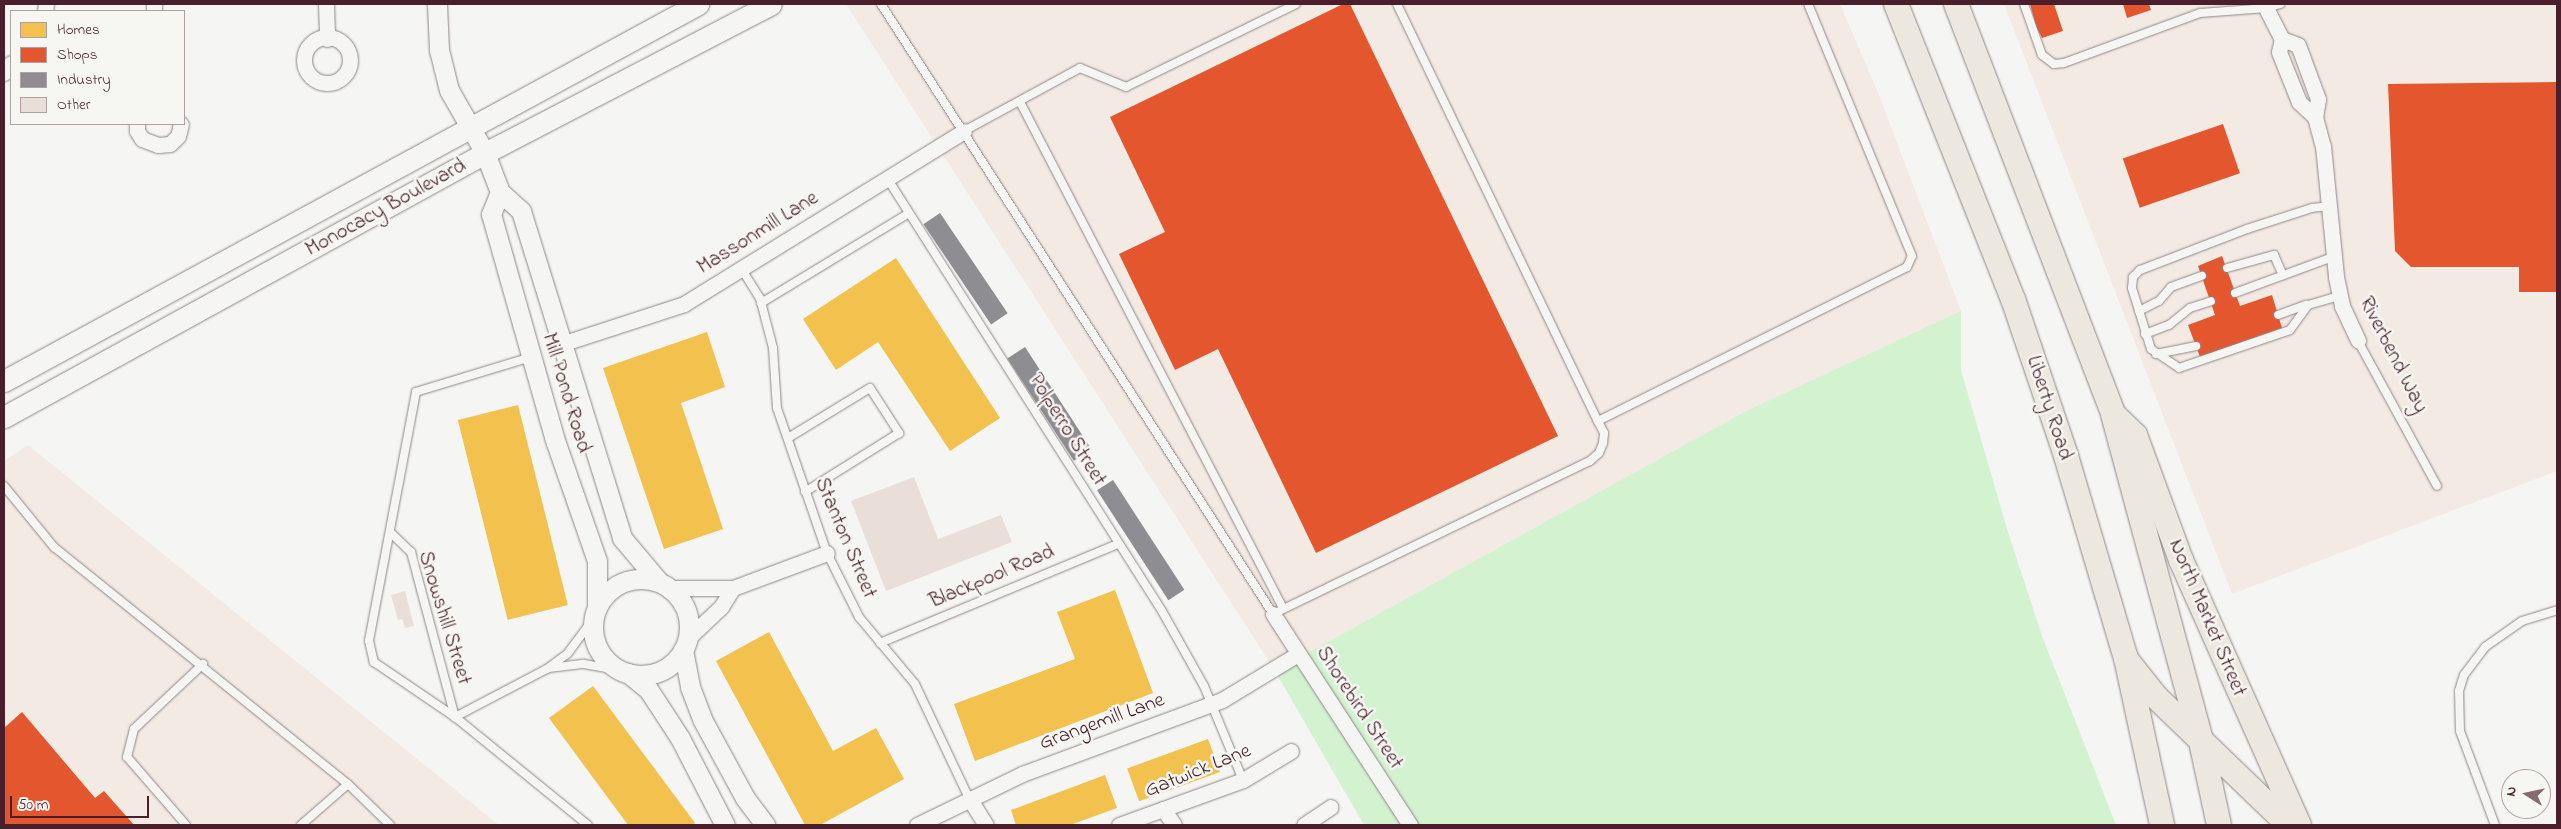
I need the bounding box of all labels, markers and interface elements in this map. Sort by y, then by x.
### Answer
legend [10,10,185,125]
text: Homes [57,19,100,41]
text: Shops [57,44,97,66]
text: Industry [57,69,111,91]
text: Other [57,94,90,116]
street label: Monocacy Boulevard [301,153,471,263]
street label: Massonmill Lane [693,186,823,280]
street label: Riverbend Way [2353,293,2433,417]
street label: Mill Pond Road [536,330,596,456]
street label: Liberty Road [2020,353,2078,463]
street label: Polperro Street [1022,369,1112,491]
street label: Stanton Street [808,474,882,602]
street label: North Market Street [2163,536,2251,700]
street label: Blackpool Road [926,539,1058,615]
street label: Snowshill Street [412,548,476,688]
street label: Shorebird Street [1310,642,1408,774]
street label: Grangemill Lane [1036,688,1168,756]
street label: Gatwick Lane [1141,738,1255,804]
north arrow [2501,769,2551,819]
text: N [2501,785,2523,798]
scale bar [12,786,151,818]
text: 50 m [18,794,48,816]

